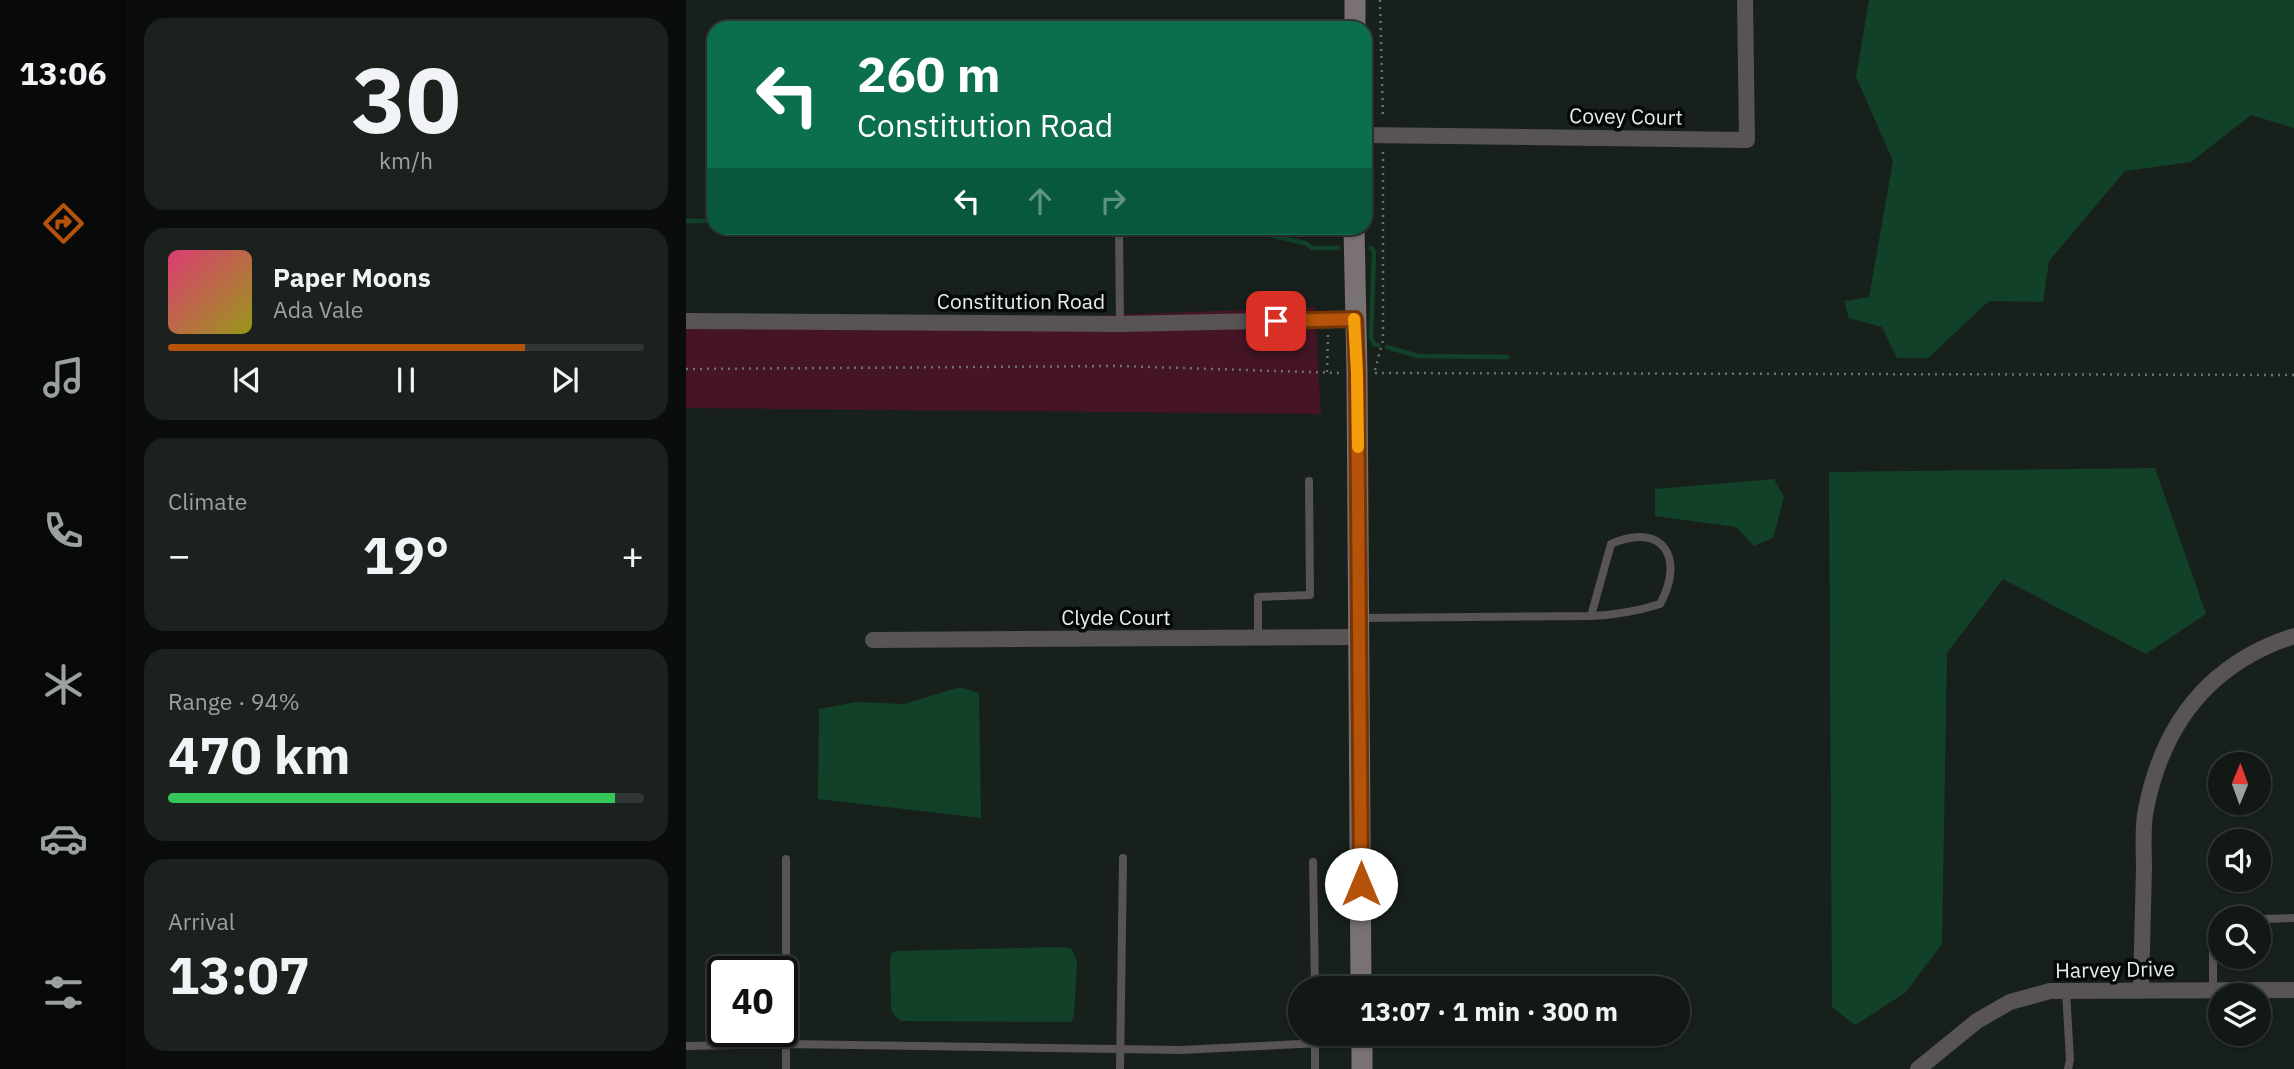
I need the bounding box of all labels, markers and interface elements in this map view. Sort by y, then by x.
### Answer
text: 30 [351,40,461,158]
text: 260 m [857,42,1001,105]
icon: left [742,49,833,140]
text: 13:06 [19,52,107,94]
street label: Covey Court [1569,101,1683,131]
text: Constitution Road [857,104,1113,146]
text: km/h [379,145,433,175]
icon: left [948,182,986,220]
icon: ahead [1021,182,1059,220]
icon: right [1094,182,1132,220]
icon: directions [39,199,88,248]
text: Paper Moons [273,260,431,294]
street label: Constitution Road [937,287,1105,315]
pin [1246,291,1306,351]
text: Ada Vale [273,294,363,324]
icon: arrive [1257,302,1295,340]
icon: music [39,353,88,402]
icon: previous [228,361,266,399]
icon: pause [387,361,425,399]
icon: next [546,361,584,399]
text: Climate [168,486,247,516]
icon: phone [39,506,88,555]
text: 19° [363,521,449,588]
text: − [168,530,191,579]
text: + [621,530,644,579]
street label: Clyde Court [1061,603,1171,631]
icon: climate [39,660,88,709]
text: Range · 94% [168,686,300,716]
text: 470 km [168,721,350,788]
north arrow [2208,752,2272,816]
map controls [2208,752,2271,1046]
icon: car [39,814,88,863]
button: sound [2208,829,2271,892]
position arrow [1324,847,1398,921]
text: Arrival [168,906,235,936]
button: search [2208,906,2271,969]
text: 13:07 [168,941,310,1008]
street label: Harvey Drive [2055,954,2175,984]
speed limit sign: 40 [707,956,798,1047]
icon: filters [39,968,88,1017]
button: layers [2208,983,2271,1046]
text: 13:07 · 1 min · 300 m [1360,994,1618,1028]

